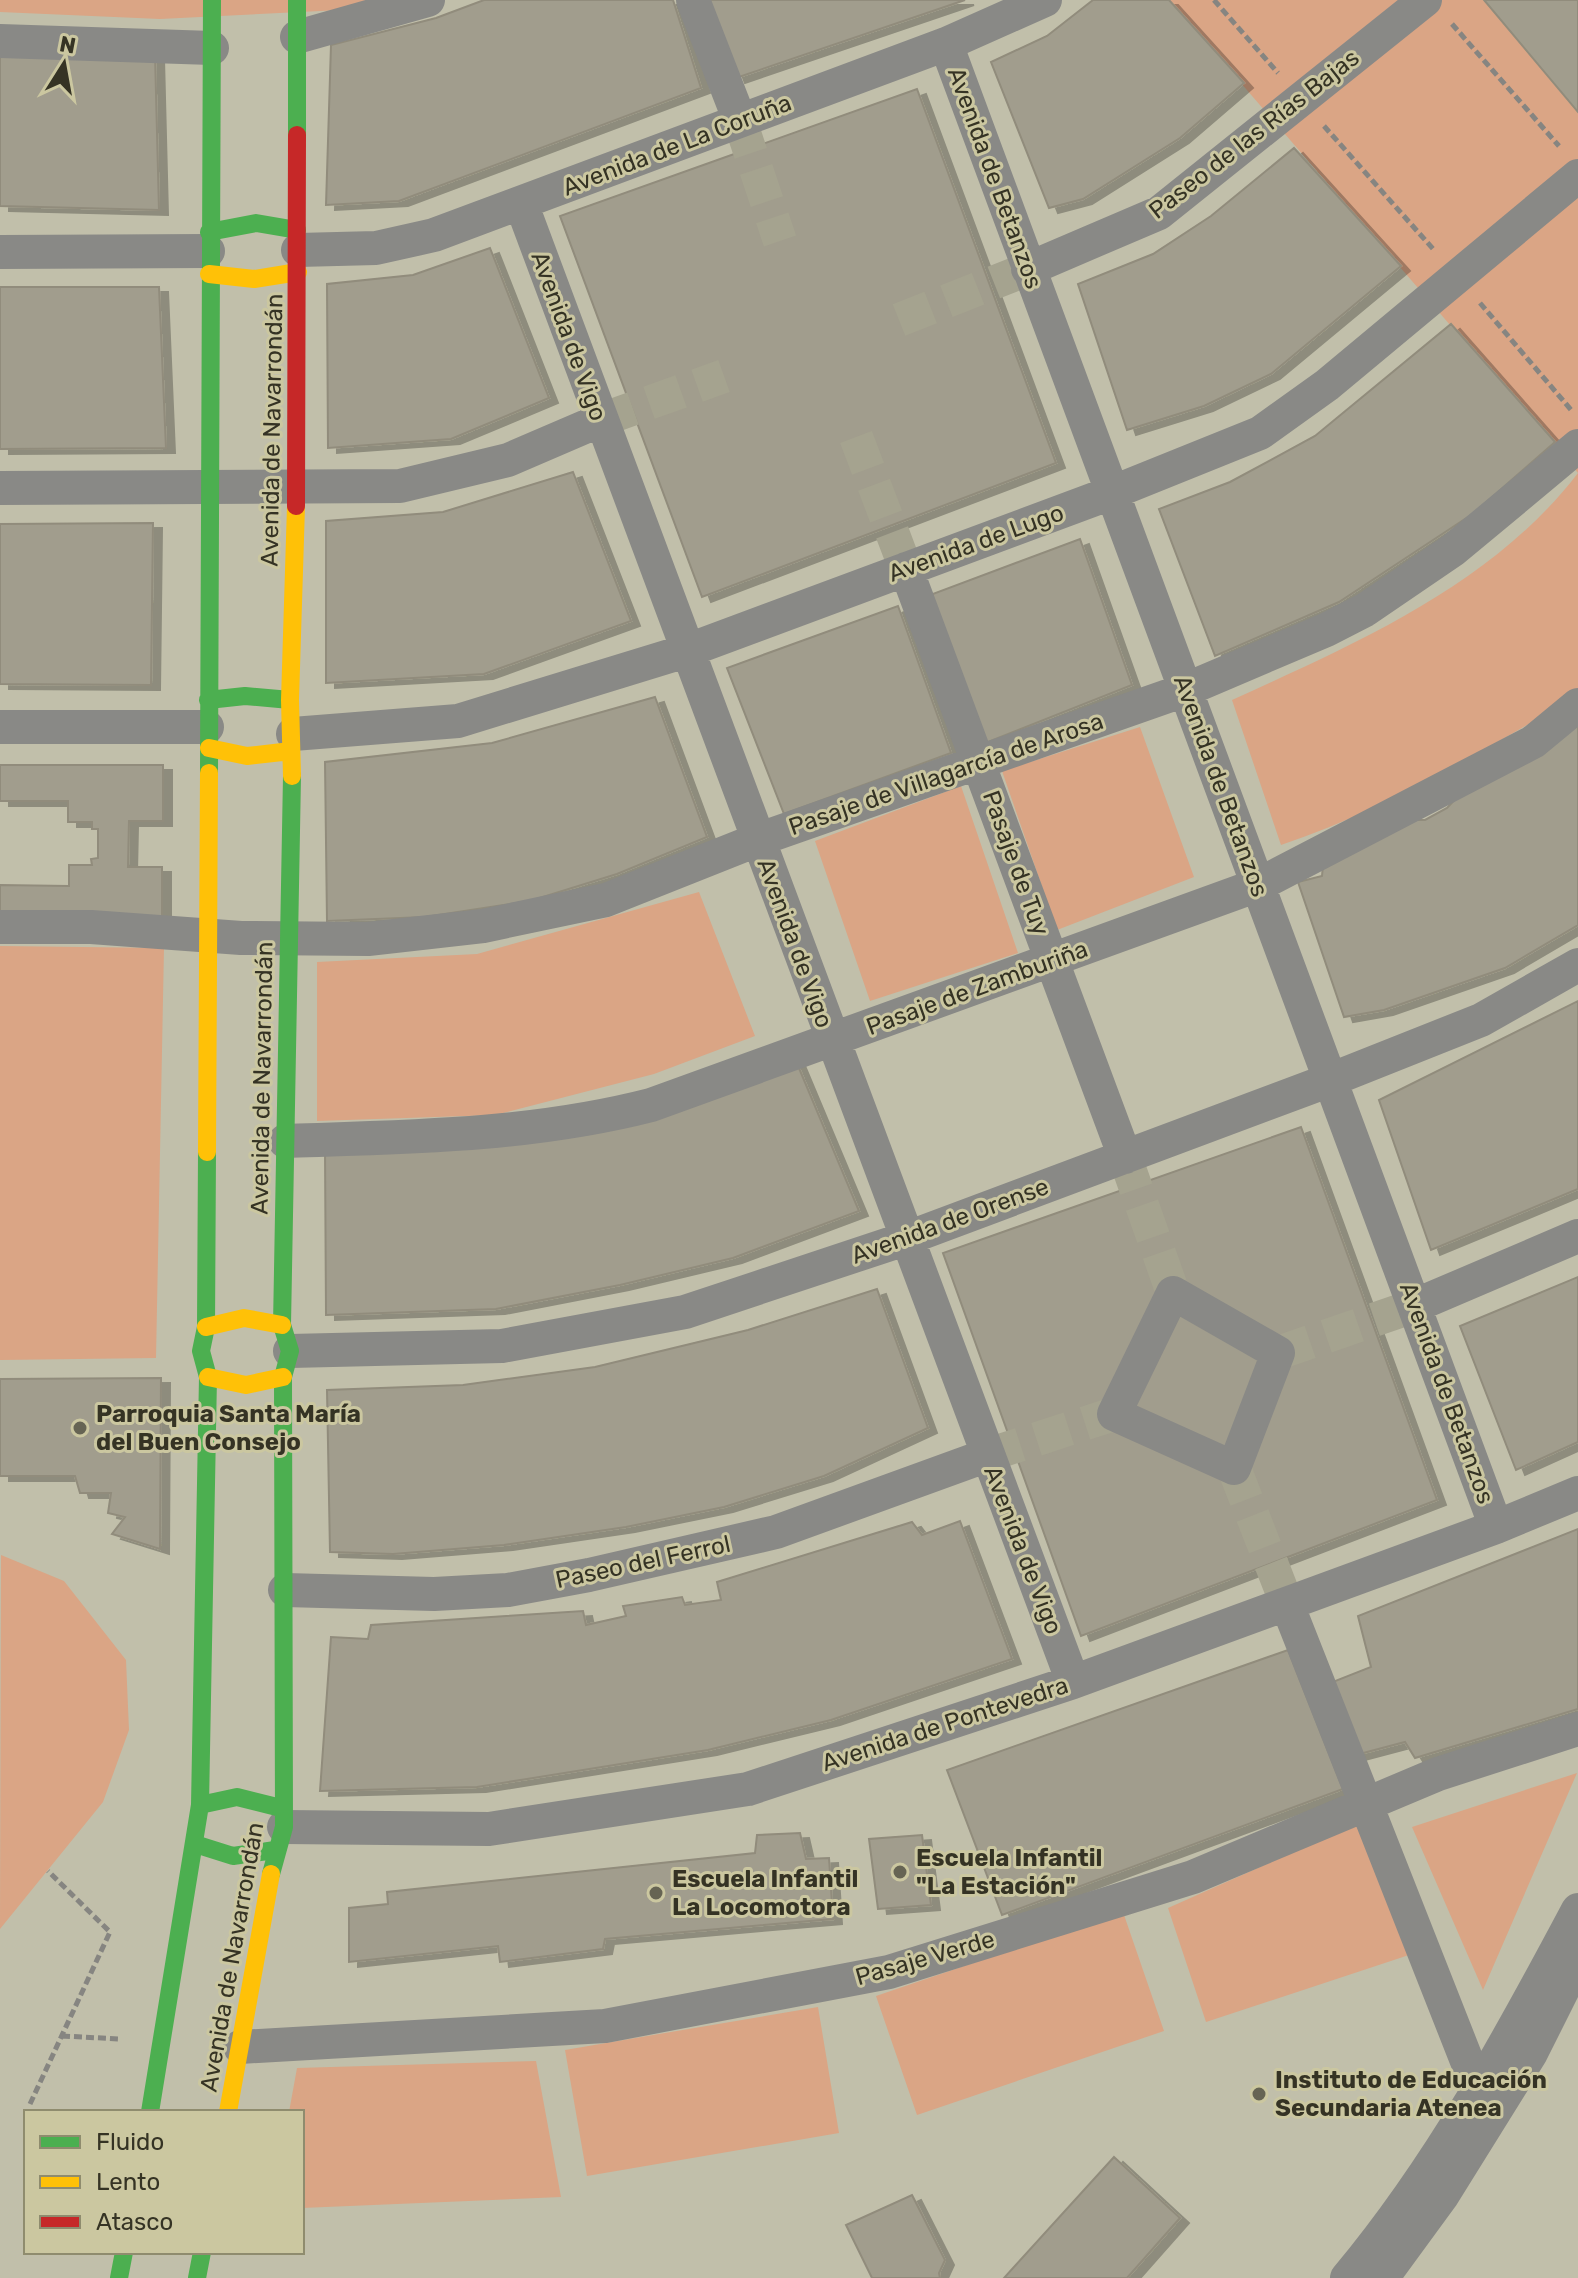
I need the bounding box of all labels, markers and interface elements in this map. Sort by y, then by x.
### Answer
north arrow [24,24,104,104]
text: N [57,30,78,60]
street label: Paseo de las Rías Bajas [1144,43,1364,225]
street label: Avenida de Betanzos [942,63,1048,293]
street label: Avenida de La Coruña [559,88,795,202]
street label: Avenida de Vigo [525,248,613,424]
street label: Avenida de Navarrondán [256,293,288,567]
street label: Avenida de Lugo [884,498,1068,588]
street label: Avenida de Betanzos [1168,671,1274,901]
street label: Pasaje de Villagarcía de Arosa [785,707,1107,841]
street label: Pasaje de Tuy [977,787,1055,939]
street label: Avenida de Vigo [751,855,839,1031]
street label: Pasaje de Zamburiña [862,935,1092,1041]
street label: Avenida de Navarrondán [246,941,278,1215]
street label: Avenida de Orense [848,1172,1052,1270]
street label: Avenida de Betanzos [1394,1278,1500,1508]
place label: Parroquia Santa María del Buen Consejo [96,1400,361,1456]
marker: Parroquia Santa María del Buen Consejo [71,1419,89,1437]
street label: Avenida de Vigo [978,1462,1068,1638]
street label: Paseo del Ferrol [553,1530,733,1594]
street label: Avenida de Pontevedra [818,1671,1072,1777]
street label: Avenida de Navarrondán [194,1820,270,2094]
place label: Escuela Infantil "La Estación" [916,1844,1102,1900]
marker: Escuela Infantil "La Estación" [891,1863,909,1881]
place label: Escuela Infantil La Locomotora [672,1865,858,1921]
marker: Escuela Infantil La Locomotora [647,1884,665,1902]
street label: Pasaje Verde [852,1925,998,1991]
place label: Instituto de Educación Secundaria Atenea [1275,2066,1547,2122]
marker: Instituto de Educación Secundaria Atenea [1250,2085,1268,2103]
legend [24,2110,304,2254]
text: Fluido [96,2128,164,2156]
text: Lento [96,2168,160,2196]
text: Atasco [96,2208,173,2236]

